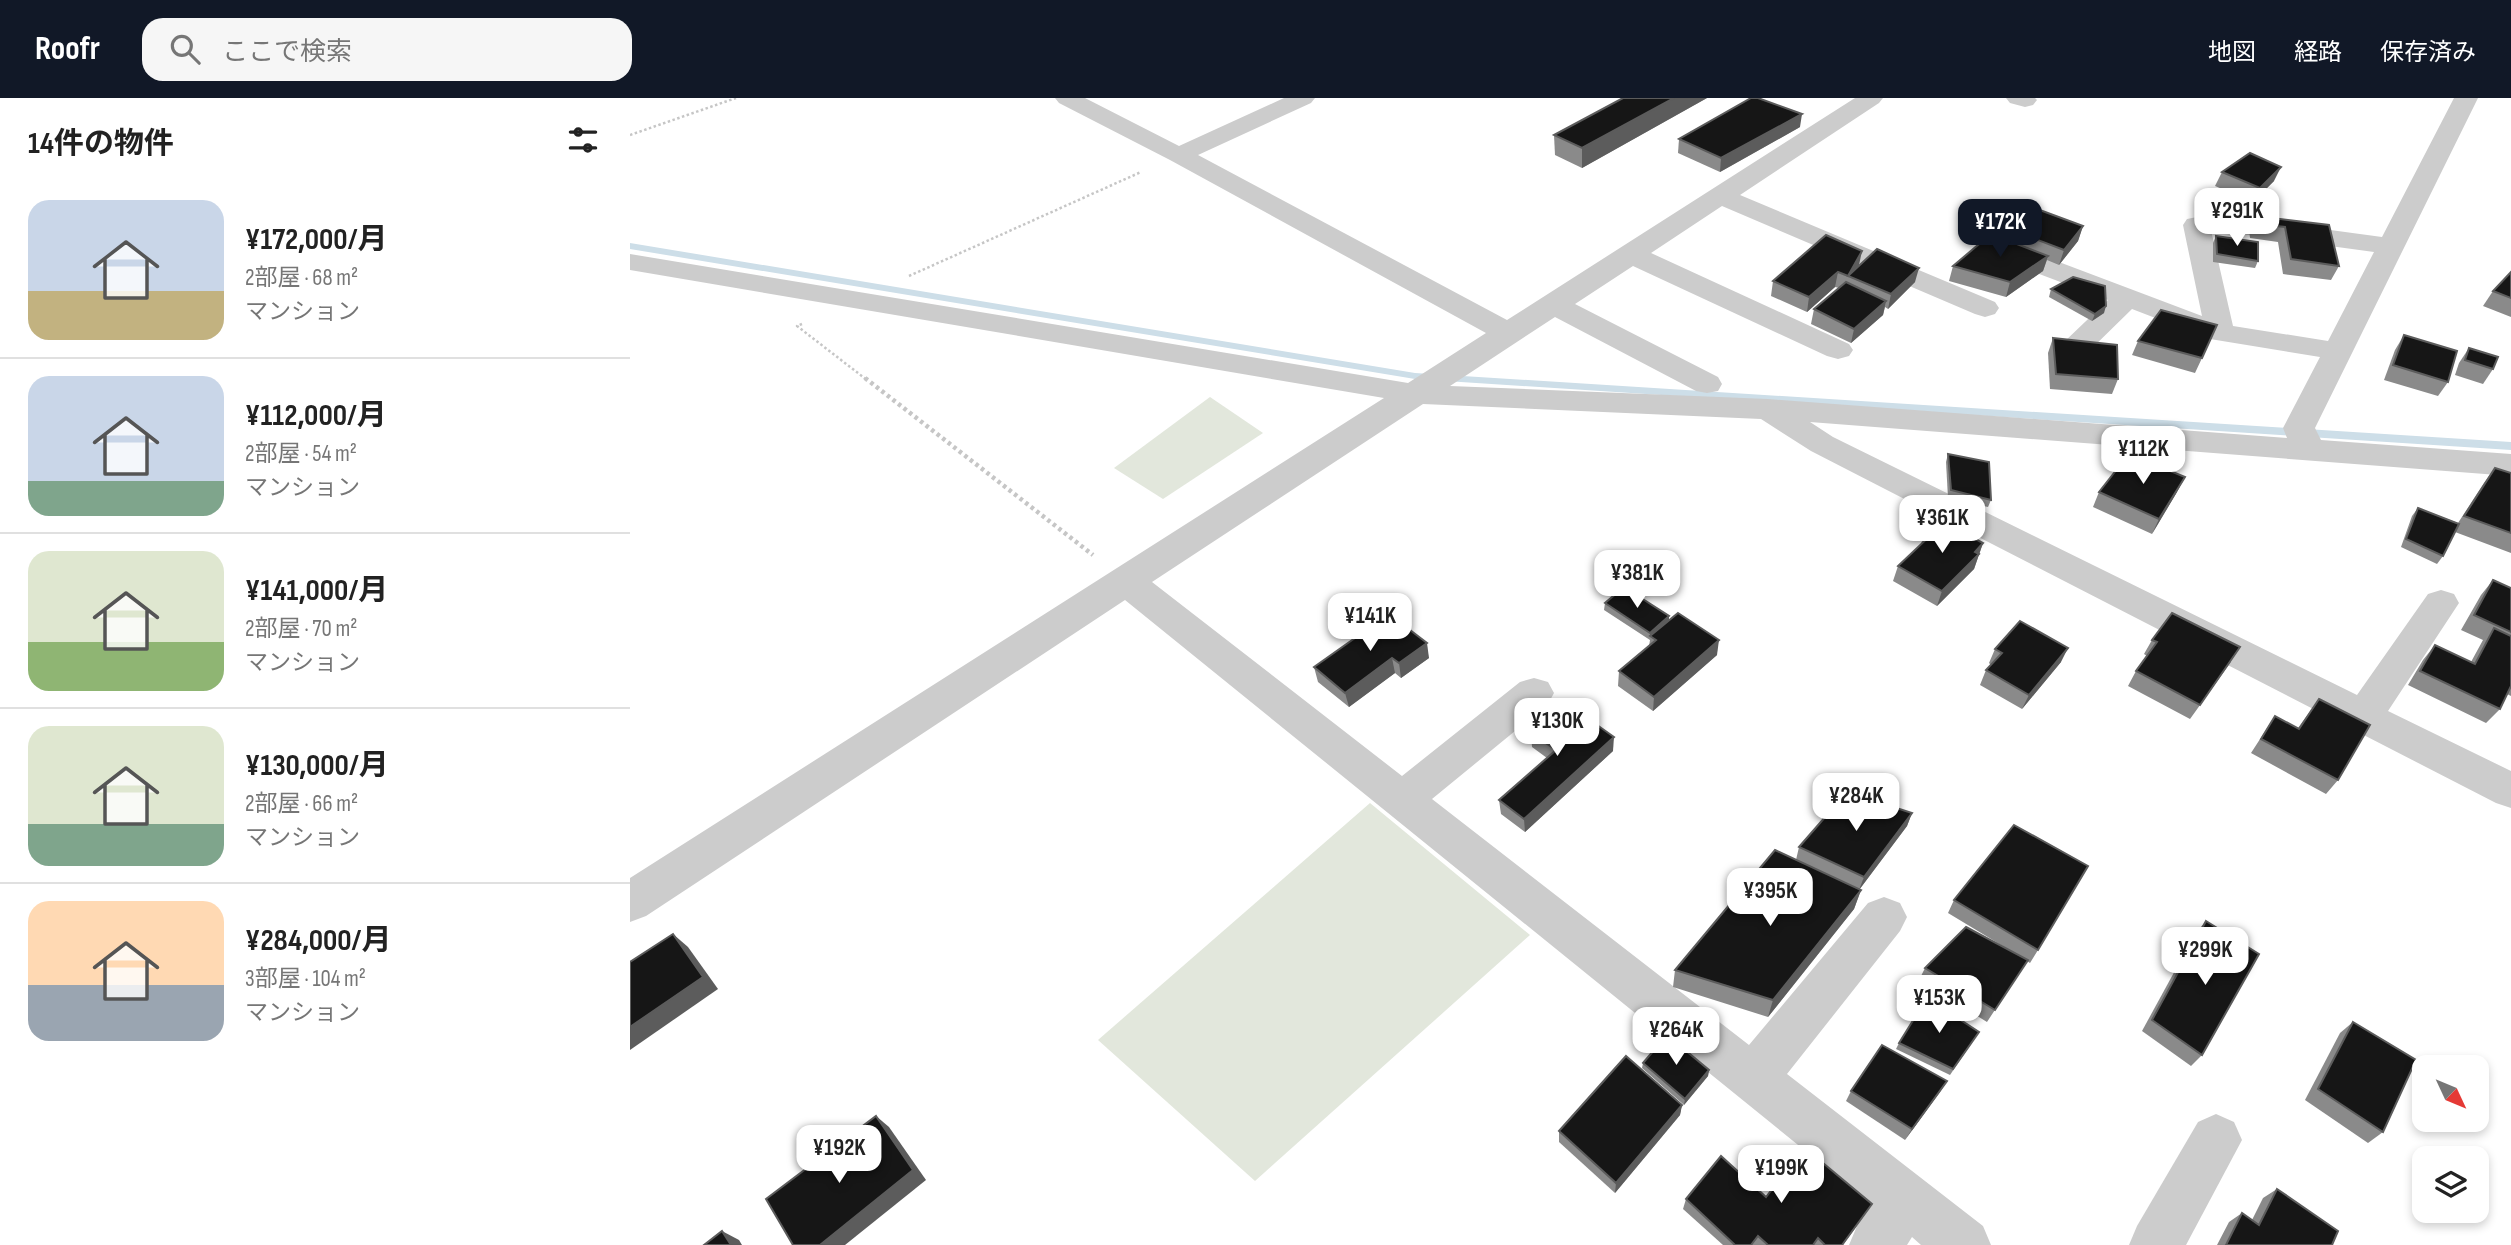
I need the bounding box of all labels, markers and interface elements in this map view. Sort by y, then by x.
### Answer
search box [142,18,632,81]
text: Roofr [35,29,100,69]
icon: search [166,30,204,68]
text: ここで検索 [222,37,352,68]
text: 地図 [2208,38,2256,67]
text: 経路 [2294,38,2342,67]
text: 保存済み [2380,38,2476,67]
icon: filters [564,121,602,159]
text: 14件の物件 [28,126,174,162]
pin: ¥291K [2188,188,2286,248]
text: ¥291K [2210,197,2264,225]
pin: ¥172K [1951,200,2049,259]
text: ¥172K [1974,208,2026,236]
text: ¥172,000/月 [245,222,388,258]
icon: home [84,228,168,312]
text: 2部屋 · 68 m² [245,264,358,292]
text: マンション [245,298,360,326]
text: ¥112,000/月 [245,398,387,434]
icon: home [84,404,168,488]
pin: ¥112K [2094,426,2192,486]
text: ¥112K [2117,435,2169,463]
text: 2部屋 · 54 m² [245,440,357,468]
text: マンション [245,474,360,502]
pin: ¥361K [1893,496,1991,555]
text: ¥361K [1915,504,1969,532]
pin: ¥381K [1588,550,1686,610]
text: ¥381K [1610,559,1664,587]
text: ¥141,000/月 [245,573,388,609]
icon: home [84,579,168,663]
pin: ¥141K [1321,594,1419,653]
text: ¥141K [1344,602,1396,630]
text: 2部屋 · 70 m² [245,615,357,643]
text: マンション [245,649,360,677]
pin: ¥130K [1508,698,1606,758]
text: ¥130K [1530,707,1584,735]
text: ¥130,000/月 [245,748,389,784]
icon: home [84,754,168,838]
pin: ¥284K [1807,774,1905,833]
text: ¥284K [1828,782,1884,810]
text: 2部屋 · 66 m² [245,790,358,818]
text: マンション [245,824,360,852]
pin: ¥395K [1721,868,1819,928]
text: ¥395K [1743,877,1797,905]
text: ¥284,000/月 [245,923,391,959]
pin: ¥299K [2156,928,2254,987]
icon: home [84,929,168,1013]
text: ¥299K [2177,936,2233,964]
text: 3部屋 · 104 m² [245,965,366,993]
pin: ¥153K [1890,976,1988,1035]
text: ¥153K [1913,984,1965,1012]
text: マンション [245,999,360,1027]
pin: ¥264K [1627,1007,1725,1067]
text: ¥264K [1649,1016,1703,1044]
north arrow [2412,1055,2488,1132]
map controls [2412,1055,2489,1223]
pin: ¥192K [790,1126,888,1185]
text: ¥192K [812,1134,866,1162]
pin: ¥199K [1732,1146,1830,1205]
button: layers [2412,1146,2489,1223]
text: ¥199K [1754,1154,1808,1182]

